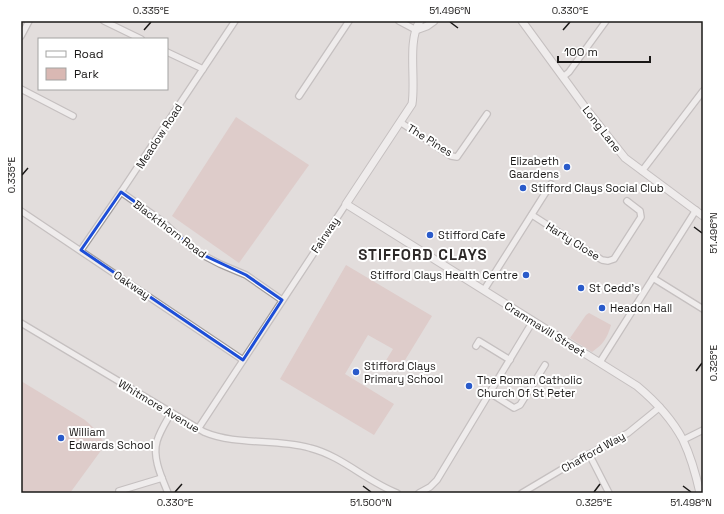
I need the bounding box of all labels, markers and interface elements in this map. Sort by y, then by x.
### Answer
text: 0.335°E [133,4,170,17]
text: 51.496°N [429,4,471,17]
text: 0.330°E [552,4,589,17]
legend [38,38,168,90]
scale bar [558,38,650,64]
text: 100 m [564,44,598,60]
text: Road [74,46,103,62]
text: Park [74,66,99,82]
street label: Meadow Road [133,101,185,171]
street label: Long Lane [580,103,624,155]
street label: The Pines [405,121,455,160]
place label: Elizabeth Gaardens [509,154,559,181]
text: 0.335°E [5,156,18,193]
marker: Elizabeth Gaardens [562,162,572,172]
place label: Stifford Clays Social Club [531,181,664,195]
marker: Stifford Clays Social Club [518,183,528,193]
street label: Blackthorn Road [131,197,209,261]
text: 51.496°N [707,212,720,254]
street label: Fairway [308,214,342,256]
street label: Harty Close [543,219,603,263]
place label: Stifford Cafe [438,228,505,242]
marker: Stifford Cafe [425,230,435,240]
district label: STIFFORD CLAYS [358,245,488,264]
street label: Oakway [111,268,153,302]
place label: Stifford Clays Health Centre [370,268,518,282]
marker: Stifford Clays Health Centre [521,270,531,280]
place label: St Cedd's [589,281,640,295]
marker: St Cedd's [576,283,586,293]
street label: Crammavill Street [502,298,588,360]
place label: Headon Hall [610,301,672,315]
marker: Headon Hall [597,303,607,313]
text: 0.325°E [707,344,720,381]
place label: Stifford Clays Primary School [364,359,443,386]
marker: Stifford Clays Primary School [351,367,361,377]
place label: The Roman Catholic Church Of St Peter [477,373,582,400]
street label: Whitmore Avenue [116,376,202,436]
marker: The Roman Catholic Church Of St Peter [464,381,474,391]
place label: William Edwards School [69,425,153,452]
street label: Chafford Way [559,429,627,475]
marker: William Edwards School [56,433,66,443]
text: 0.330°E [157,496,194,509]
text: 51.500°N [350,496,392,509]
text: 0.325°E [576,496,613,509]
text: 51.498°N [670,496,712,509]

